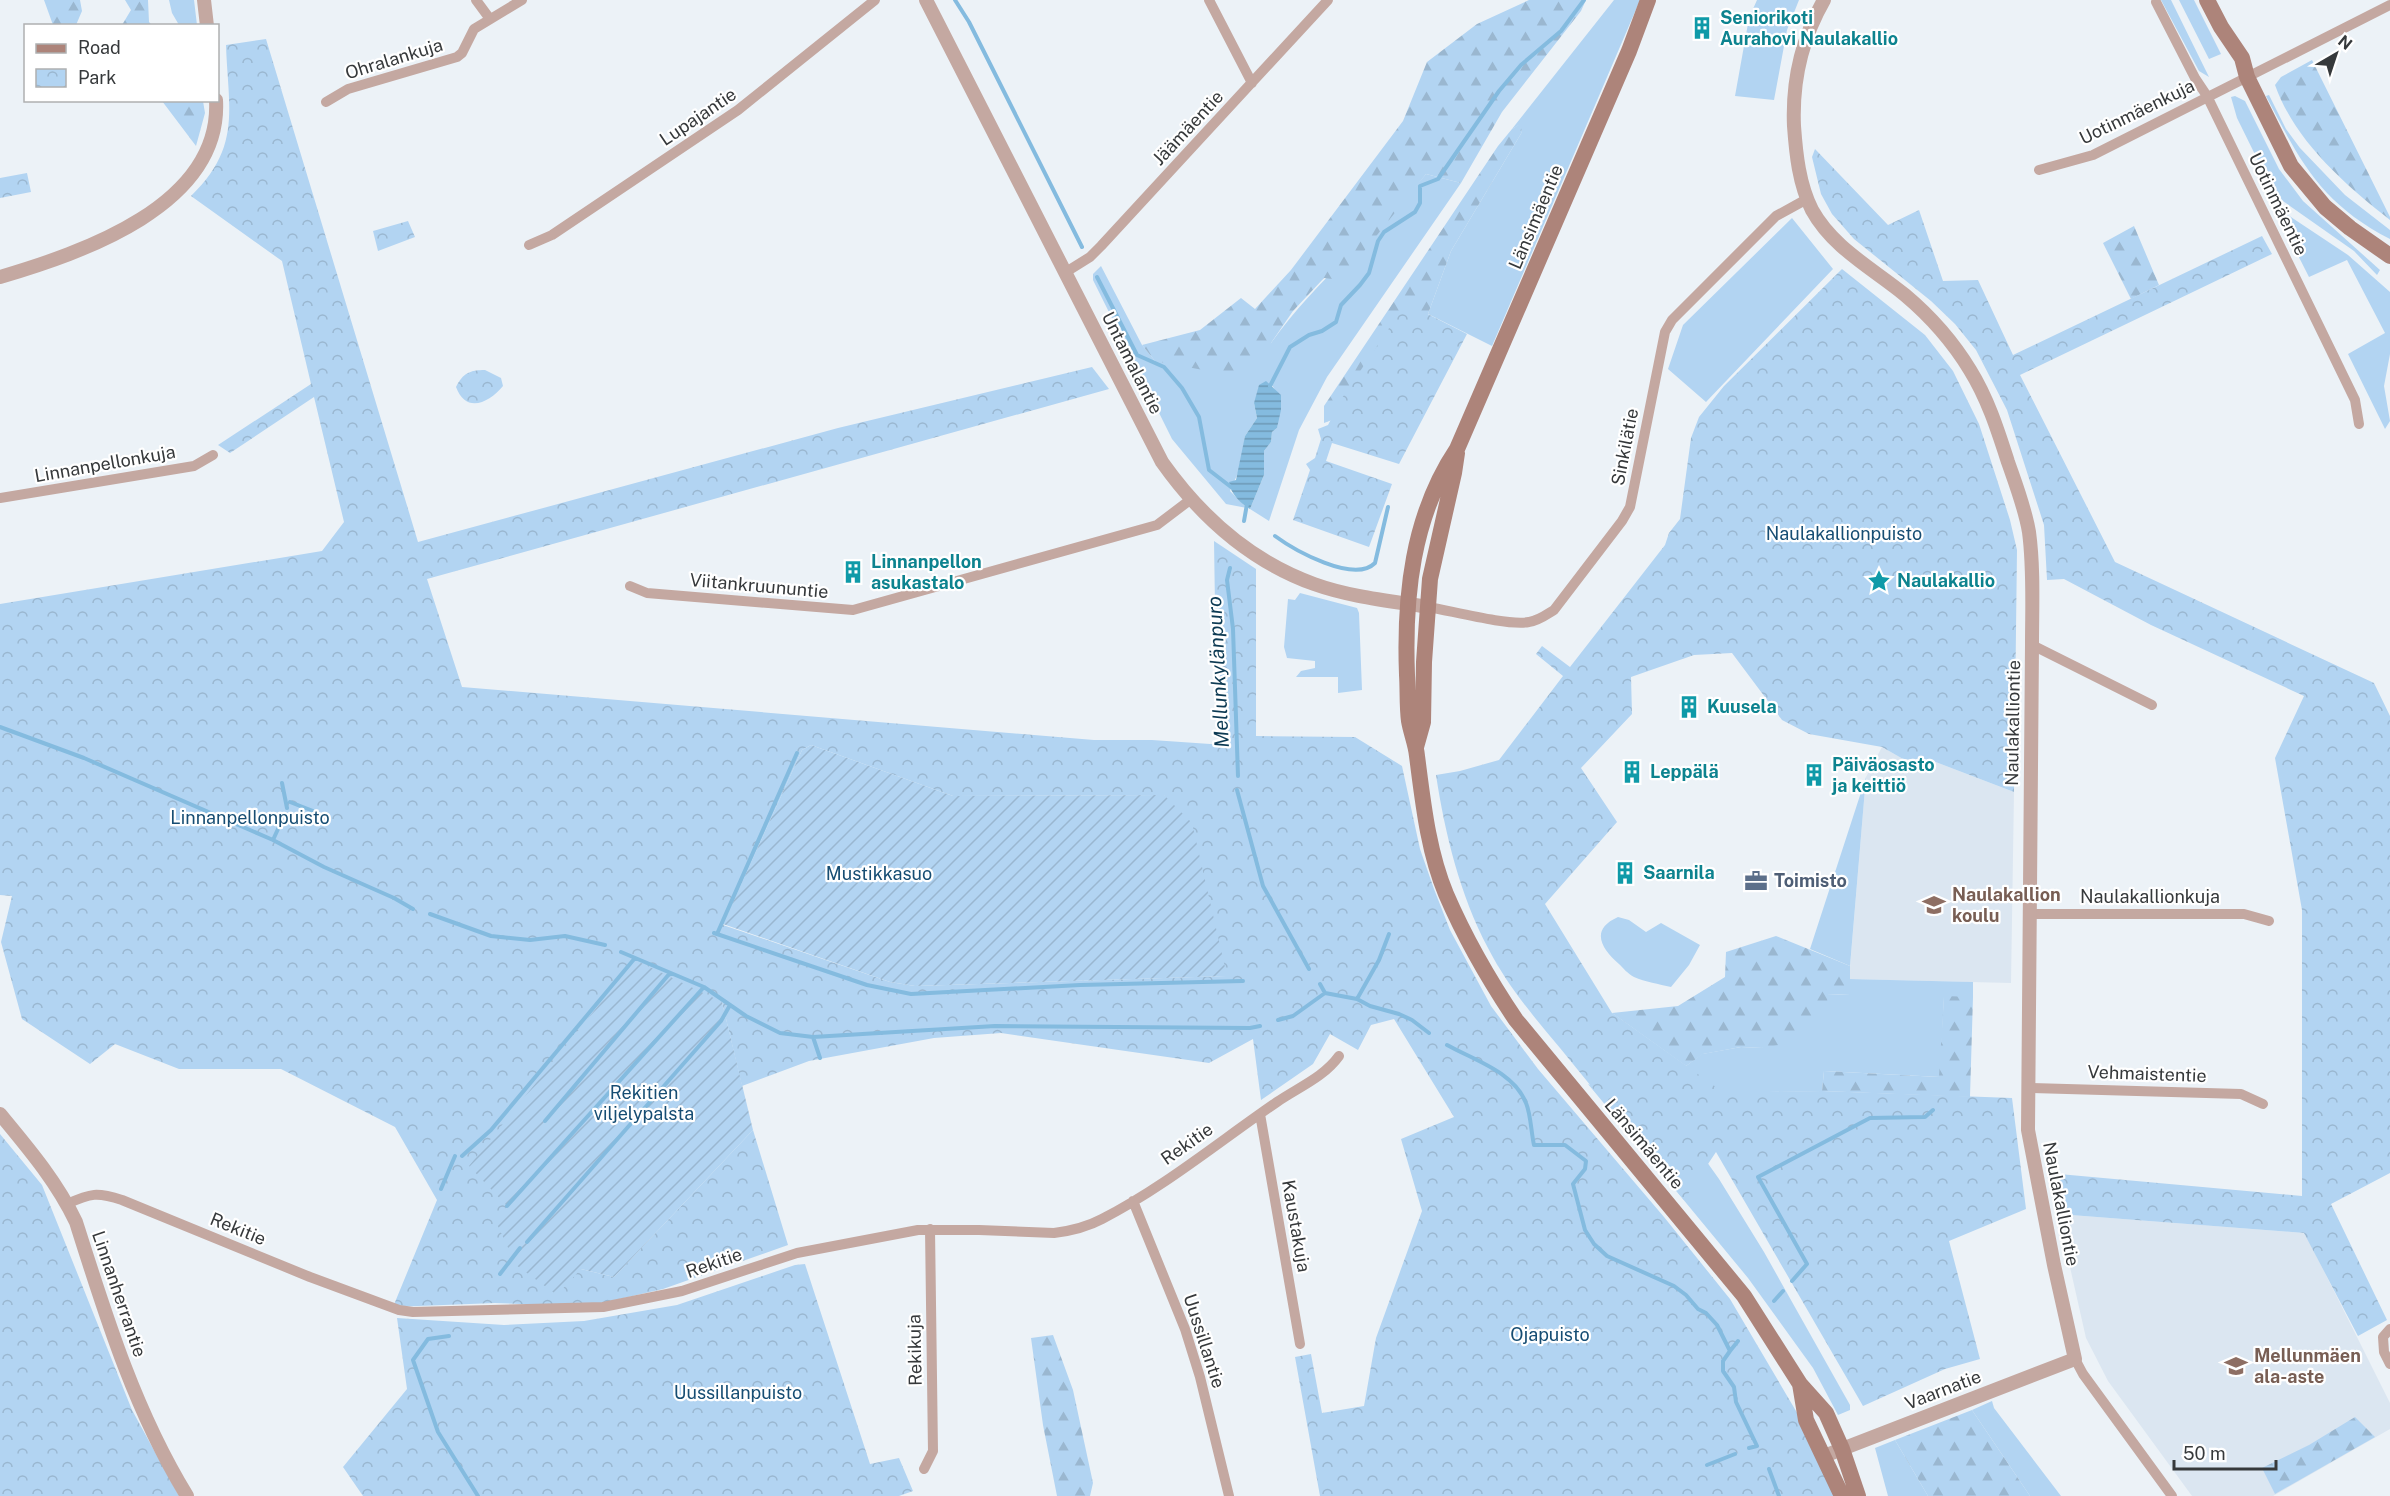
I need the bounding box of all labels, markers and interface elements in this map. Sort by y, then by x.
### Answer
place label: Seniorikoti Aurahovi Naulakallio [1720,7,1898,49]
building icon: Seniorikoti Aurahovi Naulakallio [1689,15,1715,41]
legend [24,24,219,102]
north arrow [2306,24,2366,84]
text: N [2334,31,2356,54]
street label: Ohralankuja [343,34,445,83]
text: Road [78,37,121,58]
text: Park [78,67,116,88]
street label: Uotinmäenkuja [2076,75,2198,148]
street label: Lupajantie [655,83,740,150]
street label: Jäämäentie [1148,86,1227,169]
street label: Uotinmäentie [2245,149,2312,259]
street label: Länsimäentie [1504,161,1567,272]
street label: Untamalantie [1098,308,1167,417]
street label: Sinkilätie [1607,406,1642,487]
street label: Linnanpellonkuja [33,441,177,486]
park label: Naulakallionpuisto [1766,523,1922,544]
place label: Linnanpellon asukastalo [871,551,982,593]
building icon: Linnanpellon asukastalo [840,559,866,585]
place icon: Naulakallio [1866,568,1892,594]
street label: Viitankruununtie [689,569,829,602]
place label: Naulakallio [1897,570,1995,591]
water label: Mellunkylänpuro [1202,595,1234,748]
street label: Naulakalliontie [2001,660,2024,786]
building icon: Kuusela [1676,694,1702,720]
place label: Kuusela [1707,696,1777,717]
place label: Päiväosasto ja keittiö [1831,754,1935,796]
building icon: Leppälä [1619,759,1645,785]
place label: Leppälä [1650,761,1719,782]
building icon: Päiväosasto ja keittiö [1801,762,1827,788]
park label: Linnanpellonpuisto [170,807,330,828]
building icon: Saarnila [1612,860,1638,886]
place label: Saarnila [1643,862,1715,883]
park label: Mustikkasuo [826,863,932,884]
office icon: Toimisto [1743,868,1769,894]
place label: Toimisto [1774,870,1847,891]
place label: Naulakallion koulu [1952,884,2061,926]
street label: Naulakallionkuja [2080,886,2220,907]
school or university icon: Naulakallion koulu [1921,892,1947,918]
street label: Vehmaistentie [2087,1061,2207,1086]
park label: Rekitien viljelypalsta [594,1082,694,1124]
street label: Länsimäentie [1601,1094,1688,1193]
street label: Rekitie [1157,1118,1217,1169]
street label: Naulakalliontie [2039,1140,2084,1268]
street label: Kaustakuja [1278,1178,1315,1274]
street label: Rekitie [207,1208,269,1249]
street label: Linnanherrantie [88,1228,151,1360]
street label: Rekitie [683,1243,745,1282]
street label: Uussillantie [1179,1291,1230,1391]
street label: Rekikuja [903,1314,926,1386]
park label: Ojapuisto [1510,1324,1590,1345]
place label: Mellunmäen ala-aste [2254,1345,2361,1387]
school or university icon: Mellunmäen ala-aste [2223,1353,2249,1379]
street label: Vaarnatie [1902,1365,1984,1414]
park label: Uussillanpuisto [674,1382,802,1403]
scale bar [2174,1433,2276,1471]
text: 50 m [2183,1443,2226,1464]

